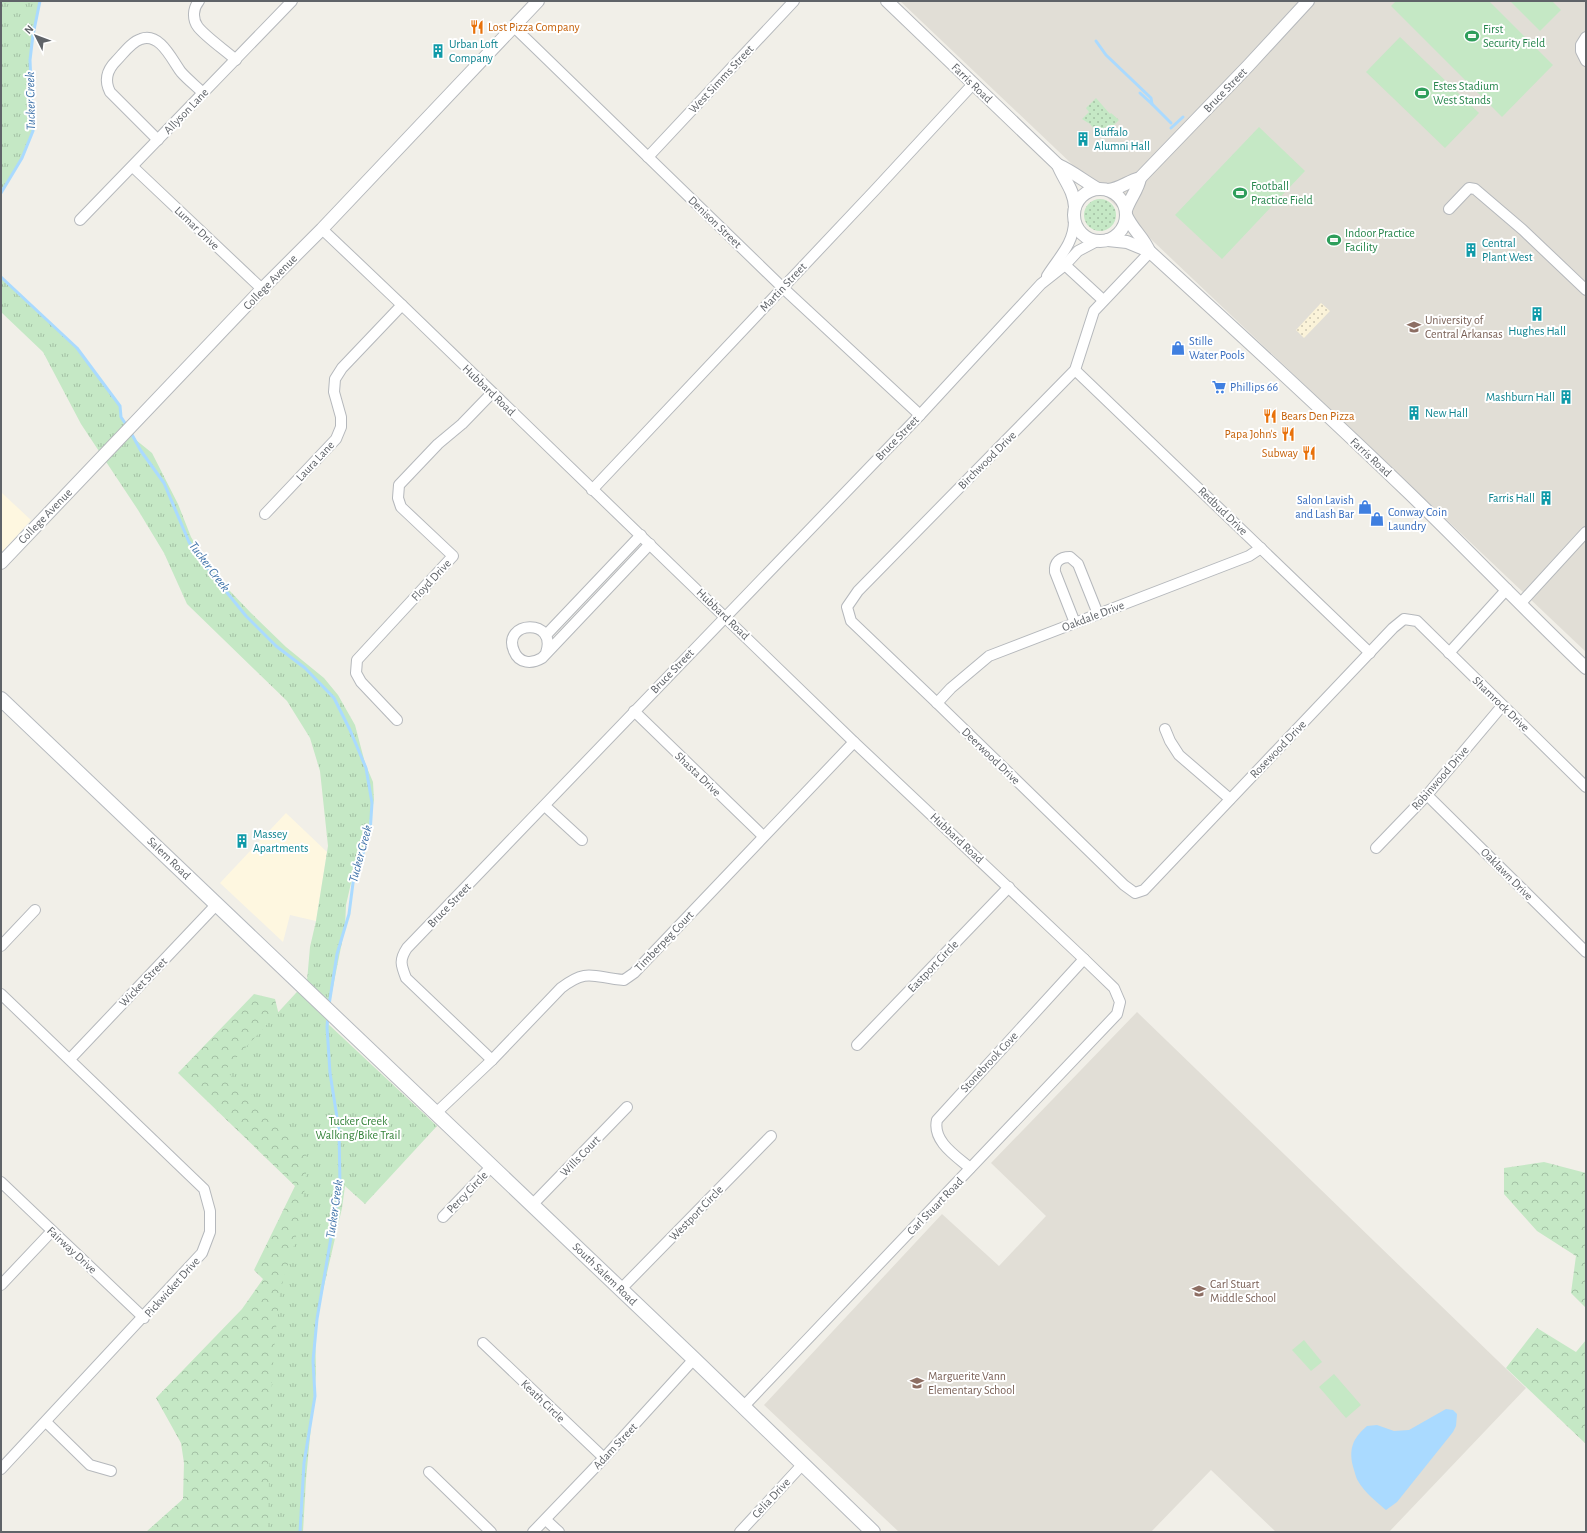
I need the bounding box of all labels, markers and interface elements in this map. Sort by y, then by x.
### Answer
north arrow [16,16,56,56]
restaurant icon: Lost Pizza Company [469,19,485,35]
place label: Lost Pizza Company [488,21,580,34]
text: N [22,23,36,36]
place label: First Security Field [1483,23,1545,50]
sports icon: First Security Field [1464,28,1480,44]
place label: Urban Loft Company [449,38,498,65]
building icon: Urban Loft Company [430,43,446,59]
street label: West Simms Street [687,43,756,115]
street label: Farris Road [949,61,995,105]
street label: Bruce Street [1201,65,1249,115]
water label: Tucker Creek [24,71,38,131]
place label: Estes Stadium West Stands [1433,80,1499,106]
sports icon: Estes Stadium West Stands [1414,85,1430,101]
street label: Allyson Lane [161,86,211,137]
place label: Buffalo Alumni Hall [1094,126,1150,152]
building icon: Buffalo Alumni Hall [1075,131,1091,147]
place label: Football Practice Field [1251,180,1313,206]
sports icon: Football Practice Field [1232,185,1248,201]
street label: Denison Street [686,194,744,250]
street label: Lumar Drive [172,204,222,252]
place label: Indoor Practice Facility [1345,227,1415,254]
sports icon: Indoor Practice Facility [1326,232,1342,248]
place label: Central Plant West [1482,237,1533,263]
building icon: Central Plant West [1463,242,1479,258]
street label: College Avenue [241,252,299,312]
street label: Martin Street [758,260,809,314]
building icon: Hughes Hall [1529,306,1545,322]
place label: University of Central Arkansas [1425,314,1503,340]
school or university icon: University of Central Arkansas [1406,319,1422,335]
place label: Hughes Hall [1508,325,1566,337]
place label: Stille Water Pools [1189,335,1245,361]
shop icon: Stille Water Pools [1170,340,1186,356]
street label: Hubbard Road [460,362,518,418]
supermarket icon: Phillips 66 [1211,379,1227,395]
place label: Phillips 66 [1230,381,1278,393]
building icon: Mashburn Hall [1558,389,1574,405]
place label: Mashburn Hall [1486,391,1555,403]
building icon: New Hall [1406,405,1422,421]
place label: New Hall [1425,407,1468,419]
restaurant icon: Bears Den Pizza [1262,408,1278,424]
place label: Bears Den Pizza [1281,410,1355,422]
street label: Bruce Street [873,413,921,463]
restaurant icon: Papa John's [1280,426,1296,442]
place label: Papa John's [1225,428,1277,440]
street label: Birchwood Drive [956,429,1018,491]
street label: Farris Road [1348,435,1394,479]
street label: Laura Lane [294,439,336,483]
restaurant icon: Subway [1301,445,1317,461]
place label: Subway [1262,447,1298,460]
street label: Redbud Drive [1196,485,1250,537]
street label: College Avenue [16,486,74,546]
building icon: Farris Hall [1538,490,1554,506]
place label: Farris Hall [1488,492,1535,504]
place label: Salon Lavish and Lash Bar [1295,494,1354,520]
shop icon: Salon Lavish and Lash Bar [1357,499,1373,515]
place label: Conway Coin Laundry [1388,506,1447,533]
shop icon: Conway Coin Laundry [1369,511,1385,527]
water label: Tucker Creek [186,540,232,594]
street label: Floyd Drive [409,557,454,604]
street label: Hubbard Road [694,586,752,642]
street label: Oakdale Drive [1060,599,1126,633]
street label: Bruce Street [648,646,696,696]
street label: Shamrock Drive [1470,674,1532,734]
street label: Rosewood Drive [1248,718,1308,780]
street label: Deerwood Drive [960,725,1022,787]
street label: Robinwood Drive [1409,744,1471,812]
street label: Shasta Drive [673,750,723,798]
street label: Hubbard Road [928,810,986,866]
water label: Tucker Creek [347,824,375,884]
place label: Massey Apartments [253,828,309,854]
building icon: Massey Apartments [234,833,250,849]
street label: Salem Road [145,835,193,881]
street label: Oaklawn Drive [1479,846,1535,902]
street label: Bruce Street [425,880,473,930]
street label: Timberpeg Court [632,908,696,974]
street label: Eastport Circle [905,938,961,994]
street label: Wicket Street [117,955,169,1009]
street label: Stonebrook Cove [958,1029,1020,1095]
park label: Tucker Creek Walking/Bike Trail [316,1115,400,1141]
street label: Wills Court [558,1133,602,1179]
street label: Percy Circle [444,1169,490,1216]
street label: Carl Stuart Road [905,1175,965,1237]
water label: Tucker Creek [324,1179,346,1239]
street label: Westport Circle [667,1183,725,1243]
street label: Fairway Drive [44,1224,99,1276]
street label: South Salem Road [570,1240,640,1308]
street label: Pickwicket Drive [142,1255,202,1319]
place label: Carl Stuart Middle School [1210,1278,1276,1304]
school or university icon: Carl Stuart Middle School [1191,1283,1207,1299]
place label: Marguerite Vann Elementary School [928,1370,1015,1397]
school or university icon: Marguerite Vann Elementary School [909,1375,925,1391]
street label: Keath Circle [519,1377,567,1425]
street label: Adam Street [591,1421,639,1471]
street label: Celia Drive [750,1476,792,1520]

